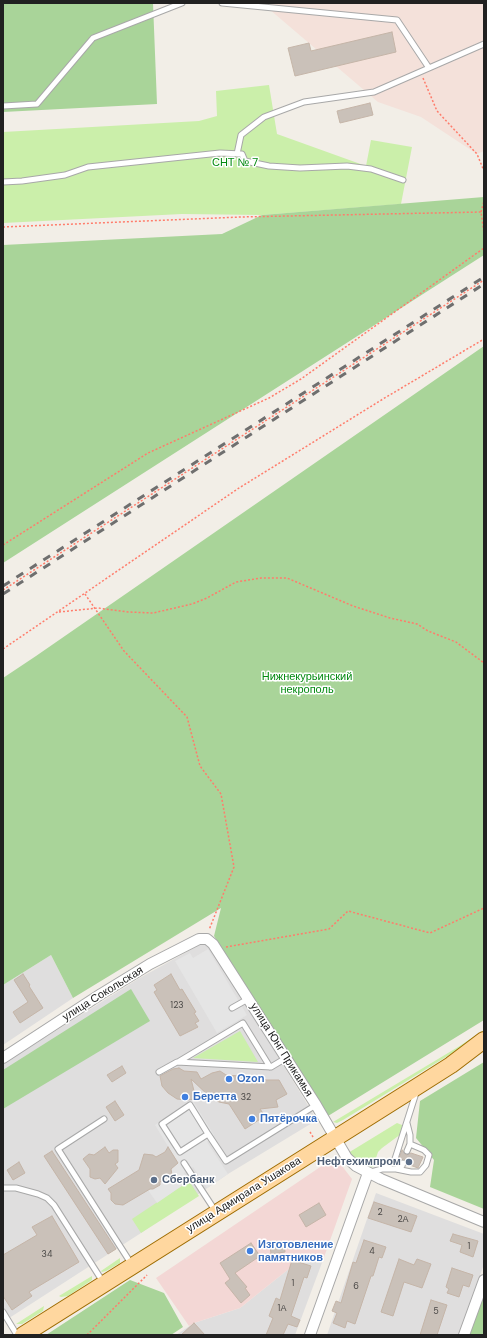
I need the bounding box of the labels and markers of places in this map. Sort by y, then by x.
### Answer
place label: Ozon [237,1072,265,1086]
marker: Ozon [224,1074,234,1084]
place label: Беретта [193,1090,237,1104]
marker: Беретта [180,1092,190,1102]
place label: Пятёрочка [260,1112,317,1126]
marker: Пятёрочка [247,1114,257,1124]
place label: Нефтехимпром [317,1155,401,1169]
marker: Нефтехимпром [404,1157,414,1167]
place label: Сбербанк [162,1173,214,1187]
marker: Сбербанк [149,1175,159,1185]
place label: Изготовление памятников [258,1238,333,1264]
marker: Изготовление памятников [245,1246,255,1256]

